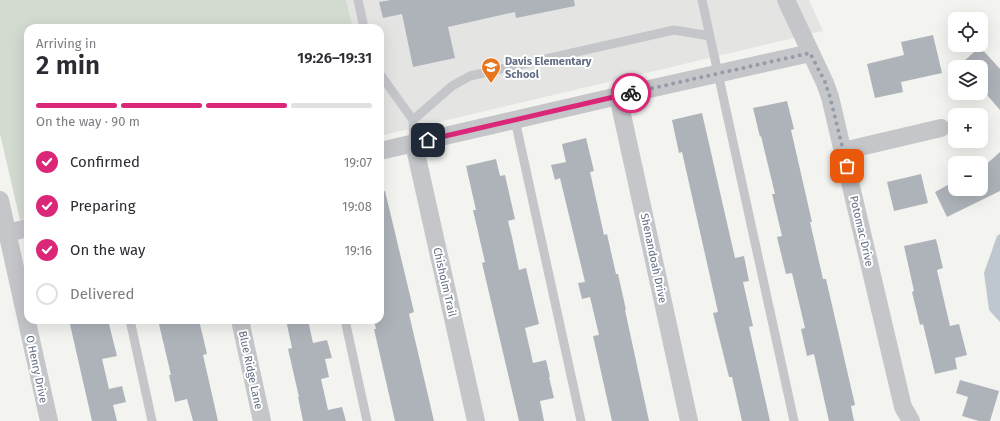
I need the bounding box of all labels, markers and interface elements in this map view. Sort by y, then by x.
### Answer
map controls [948,12,988,196]
button: locate [948,12,988,52]
text: Arriving in [36,36,96,51]
text: 19:26–19:31 [297,49,372,67]
text: 2 min [36,50,100,81]
place label: Davis Elementary School [505,55,592,81]
school or university icon: Davis Elementary School [480,56,502,84]
button: layers [948,60,988,100]
courier [611,73,651,113]
icon: bike [620,82,642,104]
button: + [948,108,988,148]
text: On the way · 90 m [36,114,140,129]
pin [411,123,445,157]
icon: home [417,129,439,151]
pin [830,149,864,183]
icon: check [36,151,58,173]
text: Confirmed [70,153,140,171]
text: 19:07 [344,155,372,170]
icon: bag [836,155,858,177]
button: − [948,156,988,196]
icon: check [36,195,58,217]
street label: Potomac Drive [847,195,876,268]
text: Preparing [70,197,135,215]
text: 19:08 [342,199,372,214]
street label: Shenandoah Drive [638,212,669,304]
icon: check [36,239,58,261]
text: On the way [70,241,145,259]
text: 19:16 [344,243,372,258]
street label: Chisholm Trail [430,246,459,318]
text: Delivered [70,285,134,303]
street label: Blue Ridge Lane [236,330,265,410]
street label: O Henry Drive [23,334,50,404]

